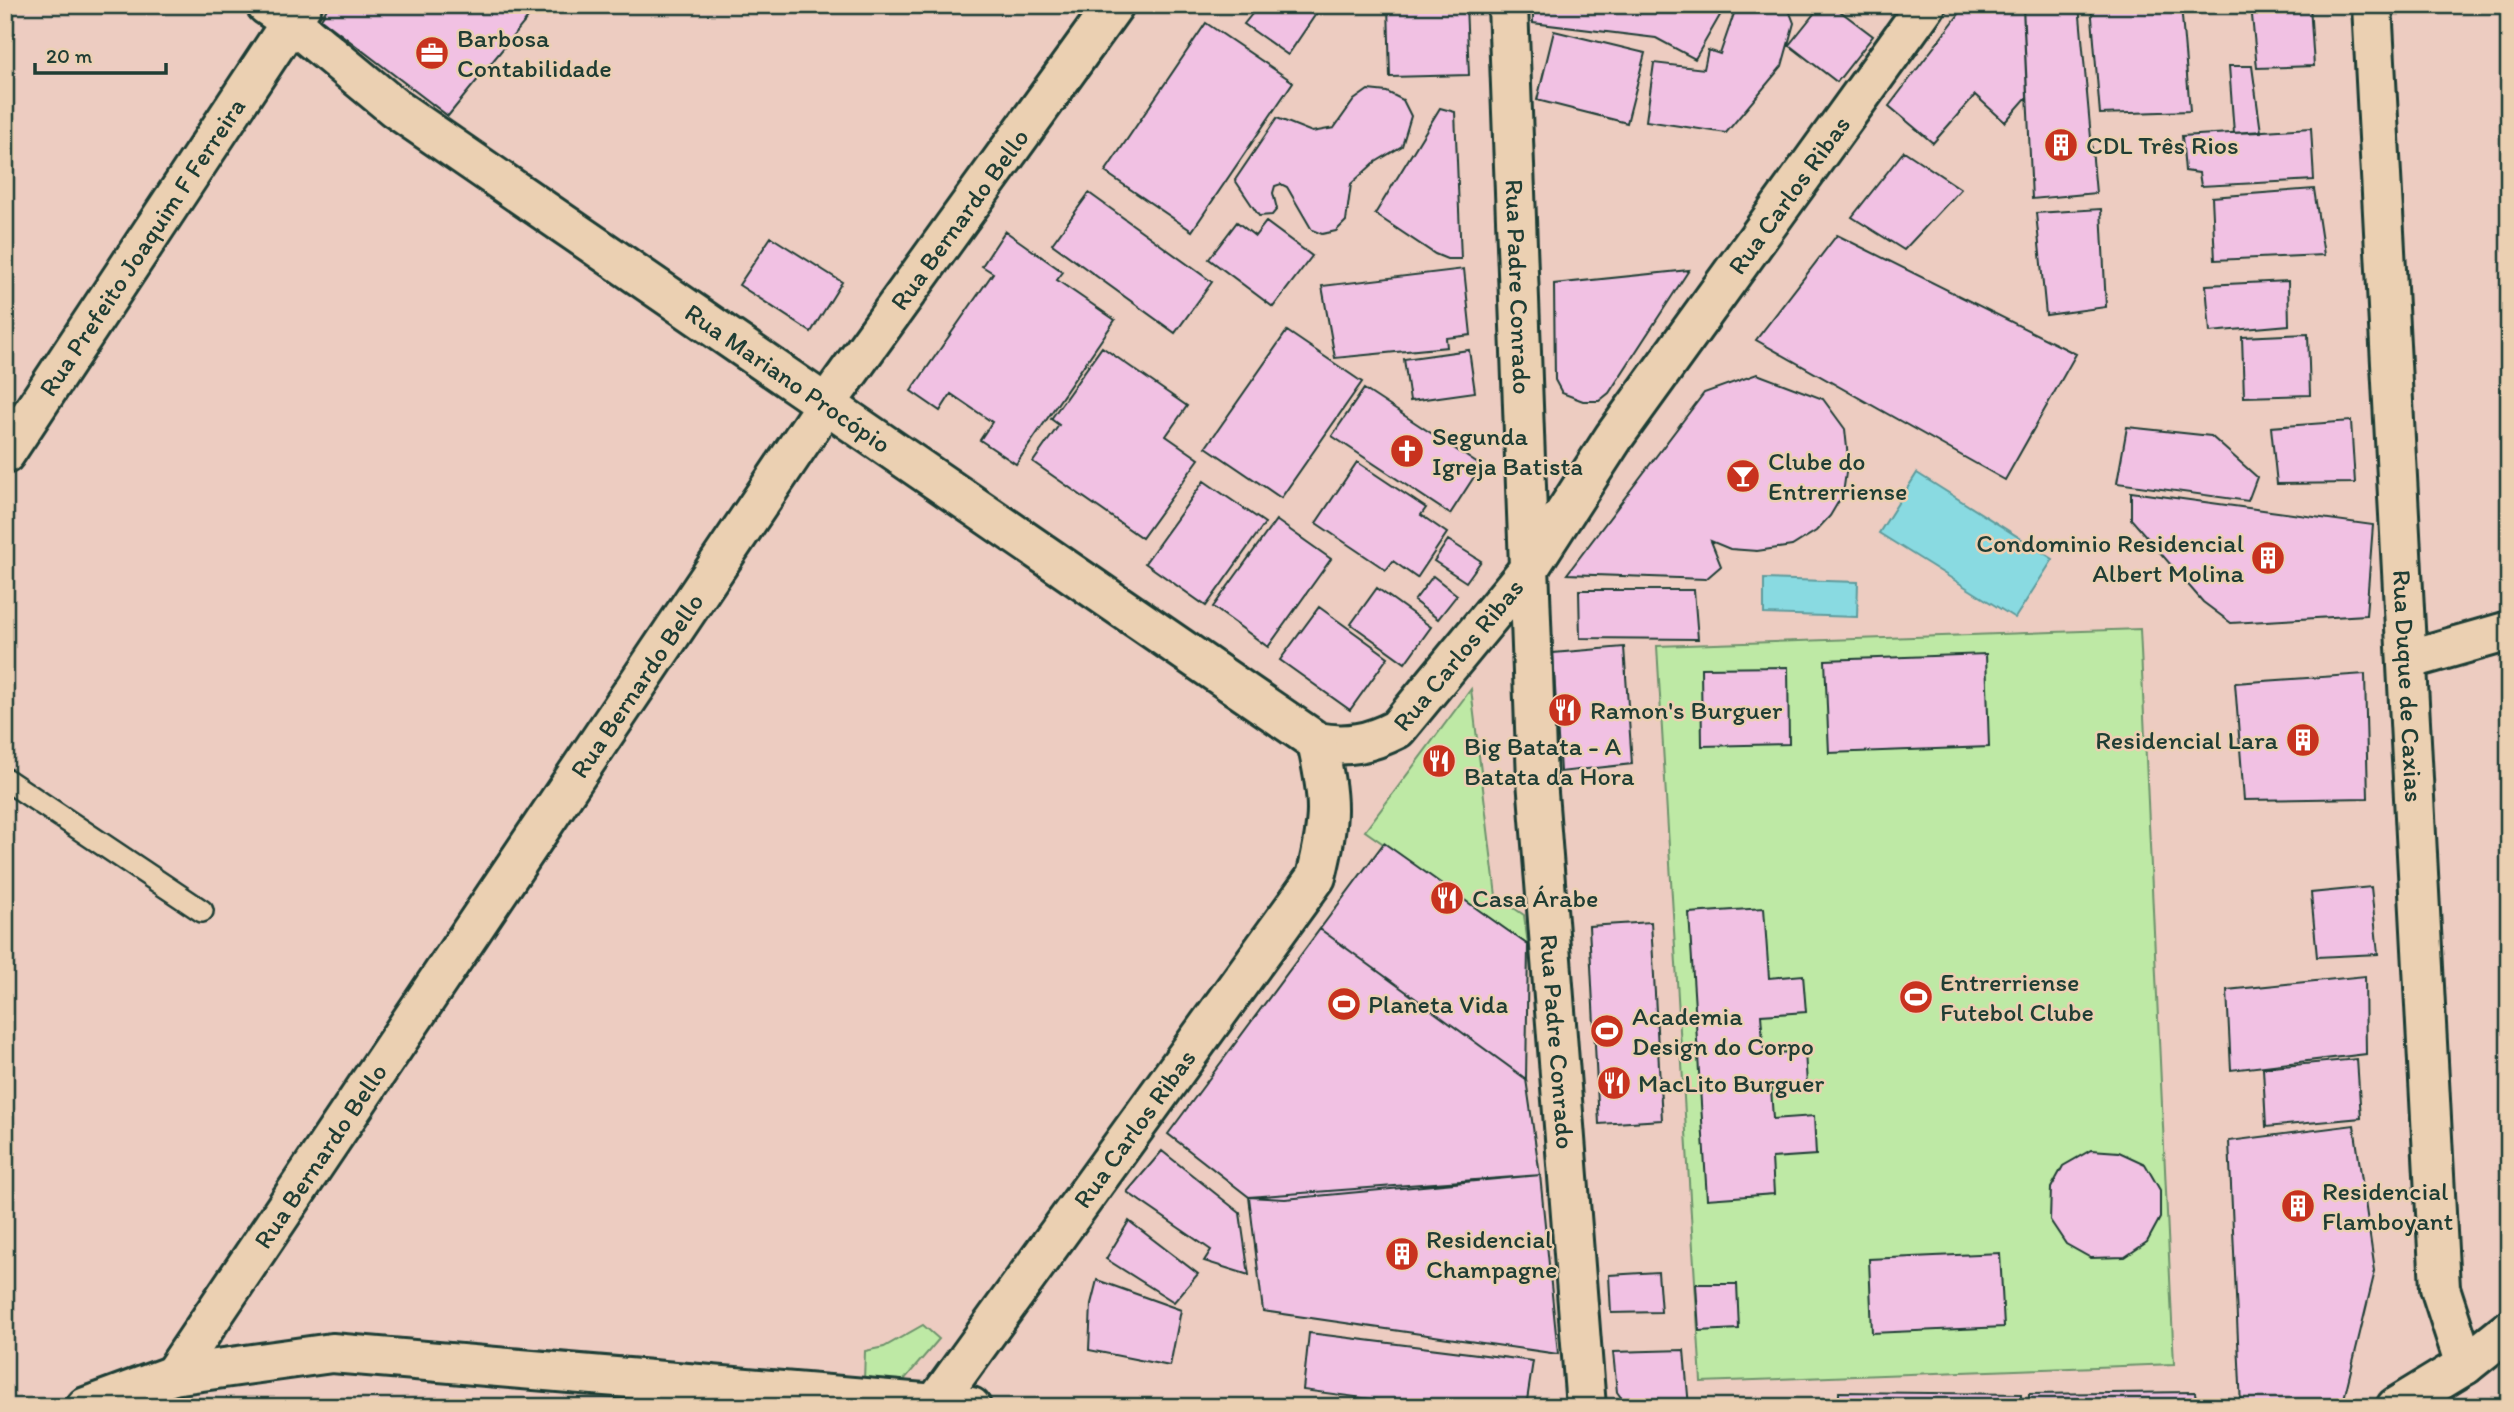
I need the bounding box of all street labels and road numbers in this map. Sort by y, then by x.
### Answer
street label: Rua Prefeito Joaquim F Ferreira [32,92,252,402]
street label: Rua Carlos Ribas [1721,109,1857,281]
street label: Rua Bernardo Bello [883,122,1036,316]
street label: Rua Padre Conrado [1499,179,1539,395]
street label: Rua Mariano Procópio [679,296,897,460]
street label: Rua Duque de Caxias [2386,569,2430,803]
street label: Rua Carlos Ribas [1386,572,1530,738]
street label: Rua Bernardo Bello [563,587,710,784]
street label: Rua Padre Conrado [1533,933,1582,1150]
street label: Rua Carlos Ribas [1066,1043,1202,1214]
street label: Rua Bernardo Bello [247,1057,394,1255]

